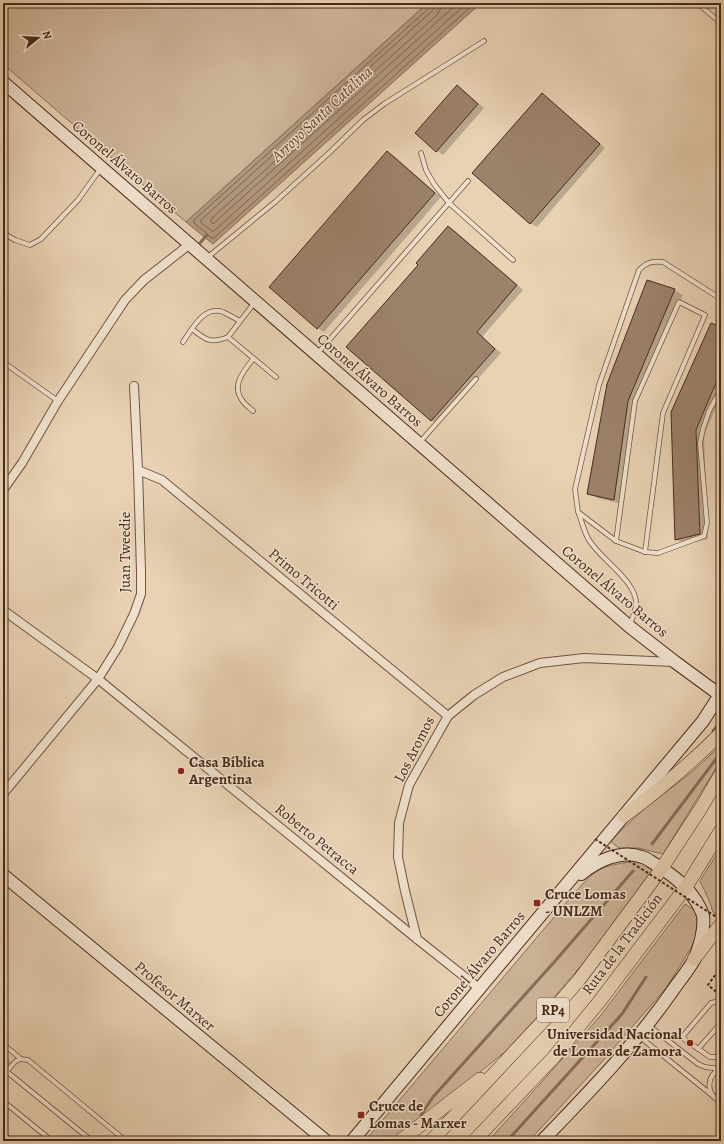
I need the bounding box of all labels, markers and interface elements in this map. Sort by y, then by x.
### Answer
north arrow [18,18,58,58]
text: N [39,29,55,41]
water label: Arroyo Santa Catalina [266,61,378,167]
street label: Coronel Álvaro Barros [68,116,182,218]
street label: Coronel Álvaro Barros [313,329,427,431]
street label: Juan Tweedie [115,511,135,592]
street label: Coronel Álvaro Barros [557,540,673,642]
street label: Primo Tricotti [264,544,344,614]
street label: Los Aromos [389,713,439,785]
place label: Casa Bíblica Argentina [188,752,265,789]
marker: Casa Bíblica Argentina [176,766,186,776]
street label: Roberto Petracca [271,799,363,879]
place label: Cruce Lomas - UNLZM [545,884,626,921]
street label: Ruta de la Tradición [577,889,667,999]
marker: Cruce Lomas - UNLZM [532,898,542,908]
street label: Coronel Álvaro Barros [428,906,530,1022]
street label: Profesor Marxer [131,956,220,1036]
road number: RP4 [537,998,569,1022]
place label: Universidad Nacional de Lomas de Zamora [547,1024,683,1061]
marker: Universidad Nacional de Lomas de Zamora [685,1038,695,1048]
place label: Cruce de Lomas - Marxer [369,1096,467,1133]
marker: Cruce de Lomas - Marxer [356,1110,366,1120]

